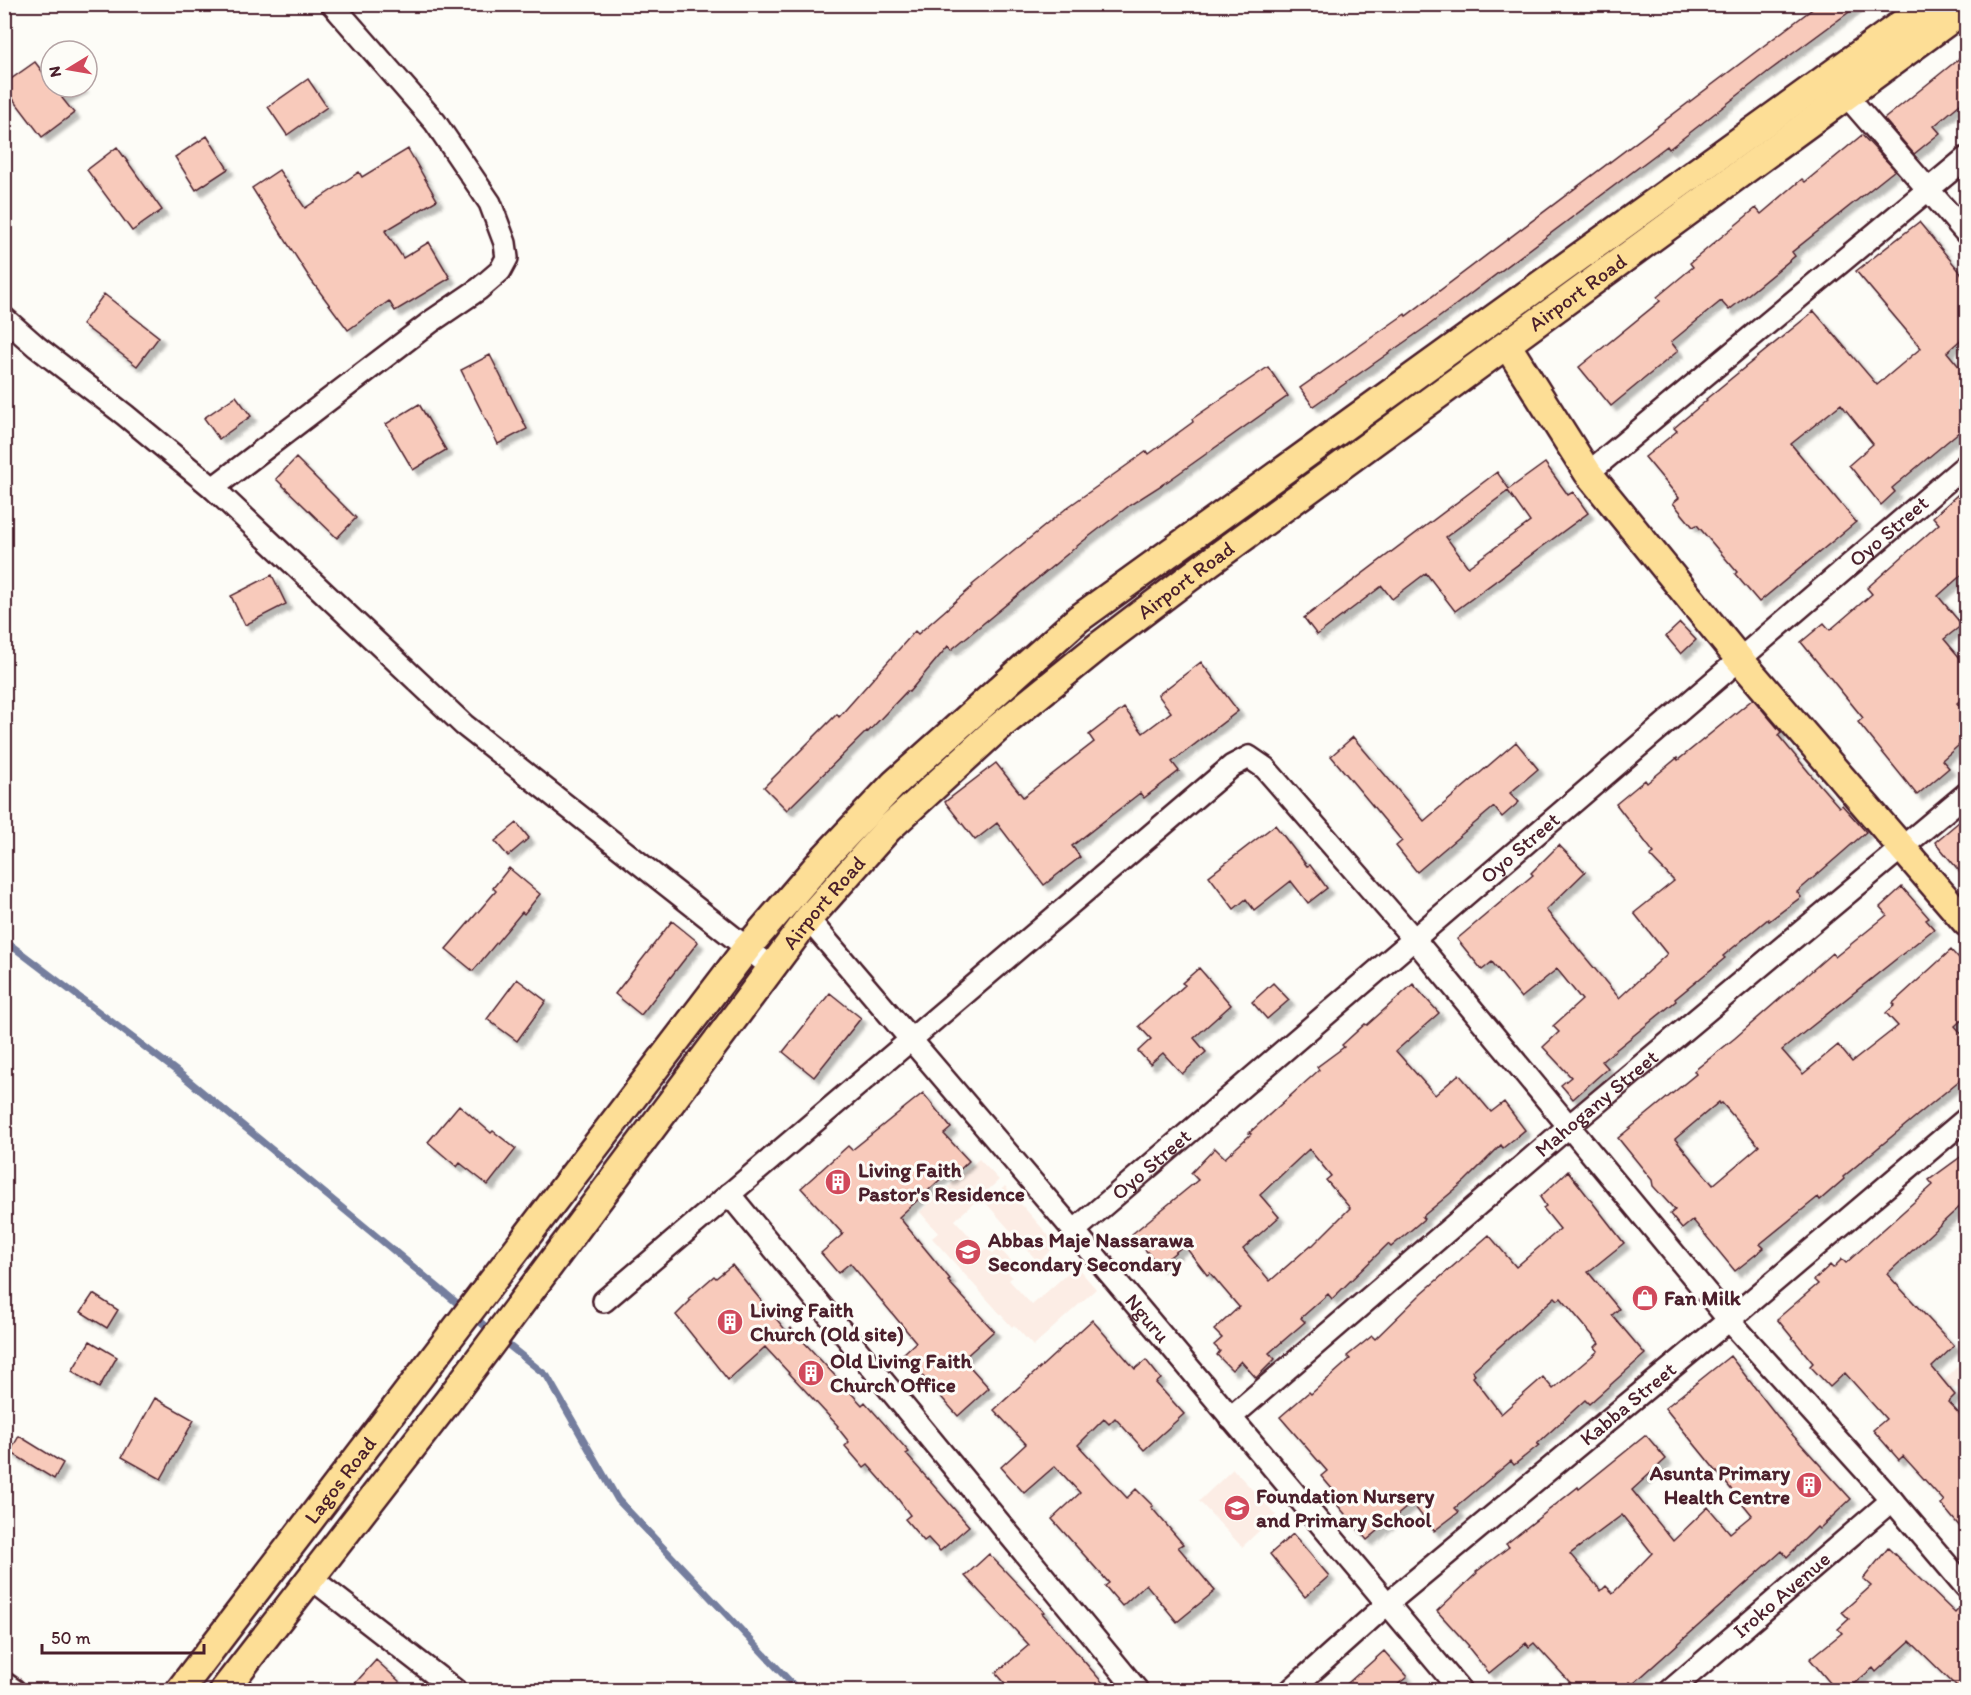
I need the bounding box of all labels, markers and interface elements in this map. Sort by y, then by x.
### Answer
north arrow [39,39,99,99]
text: N [44,65,65,79]
street label: Airport Road [1524,248,1631,336]
street label: Oyo Street [1844,490,1933,572]
street label: Airport Road [1132,535,1239,624]
street label: Oyo Street [1475,807,1565,888]
street label: Airport Road [777,850,870,954]
street label: Mahogany Street [1529,1044,1663,1162]
street label: Oyo Street [1106,1123,1196,1205]
place label: Living Faith Pastor's Residence [858,1157,1025,1206]
building icon: Living Faith Pastor's Residence [823,1167,853,1197]
place label: Abbas Maje Nassarawa Secondary Secondary [987,1227,1195,1277]
school or university icon: Abbas Maje Nassarawa Secondary Secondary [953,1237,983,1267]
shop icon: Fan Milk [1630,1283,1660,1313]
place label: Fan Milk [1664,1285,1742,1310]
street label: Nguru [1120,1288,1175,1347]
place label: Living Faith Church (Old site) [750,1297,904,1347]
building icon: Living Faith Church (Old site) [715,1307,745,1337]
place label: Old Living Faith Church Office [830,1348,972,1397]
street label: Kabba Street [1574,1356,1681,1451]
building icon: Old Living Faith Church Office [796,1358,826,1388]
street label: Lagos Road [299,1431,382,1529]
place label: Asunta Primary Health Centre [1649,1460,1790,1509]
building icon: Asunta Primary Health Centre [1794,1470,1824,1500]
place label: Foundation Nursery and Primary School [1256,1483,1434,1533]
school or university icon: Foundation Nursery and Primary School [1222,1493,1252,1523]
street label: Iroko Avenue [1728,1546,1835,1643]
scale bar [42,1617,204,1655]
text: 50 m [51,1627,91,1649]

